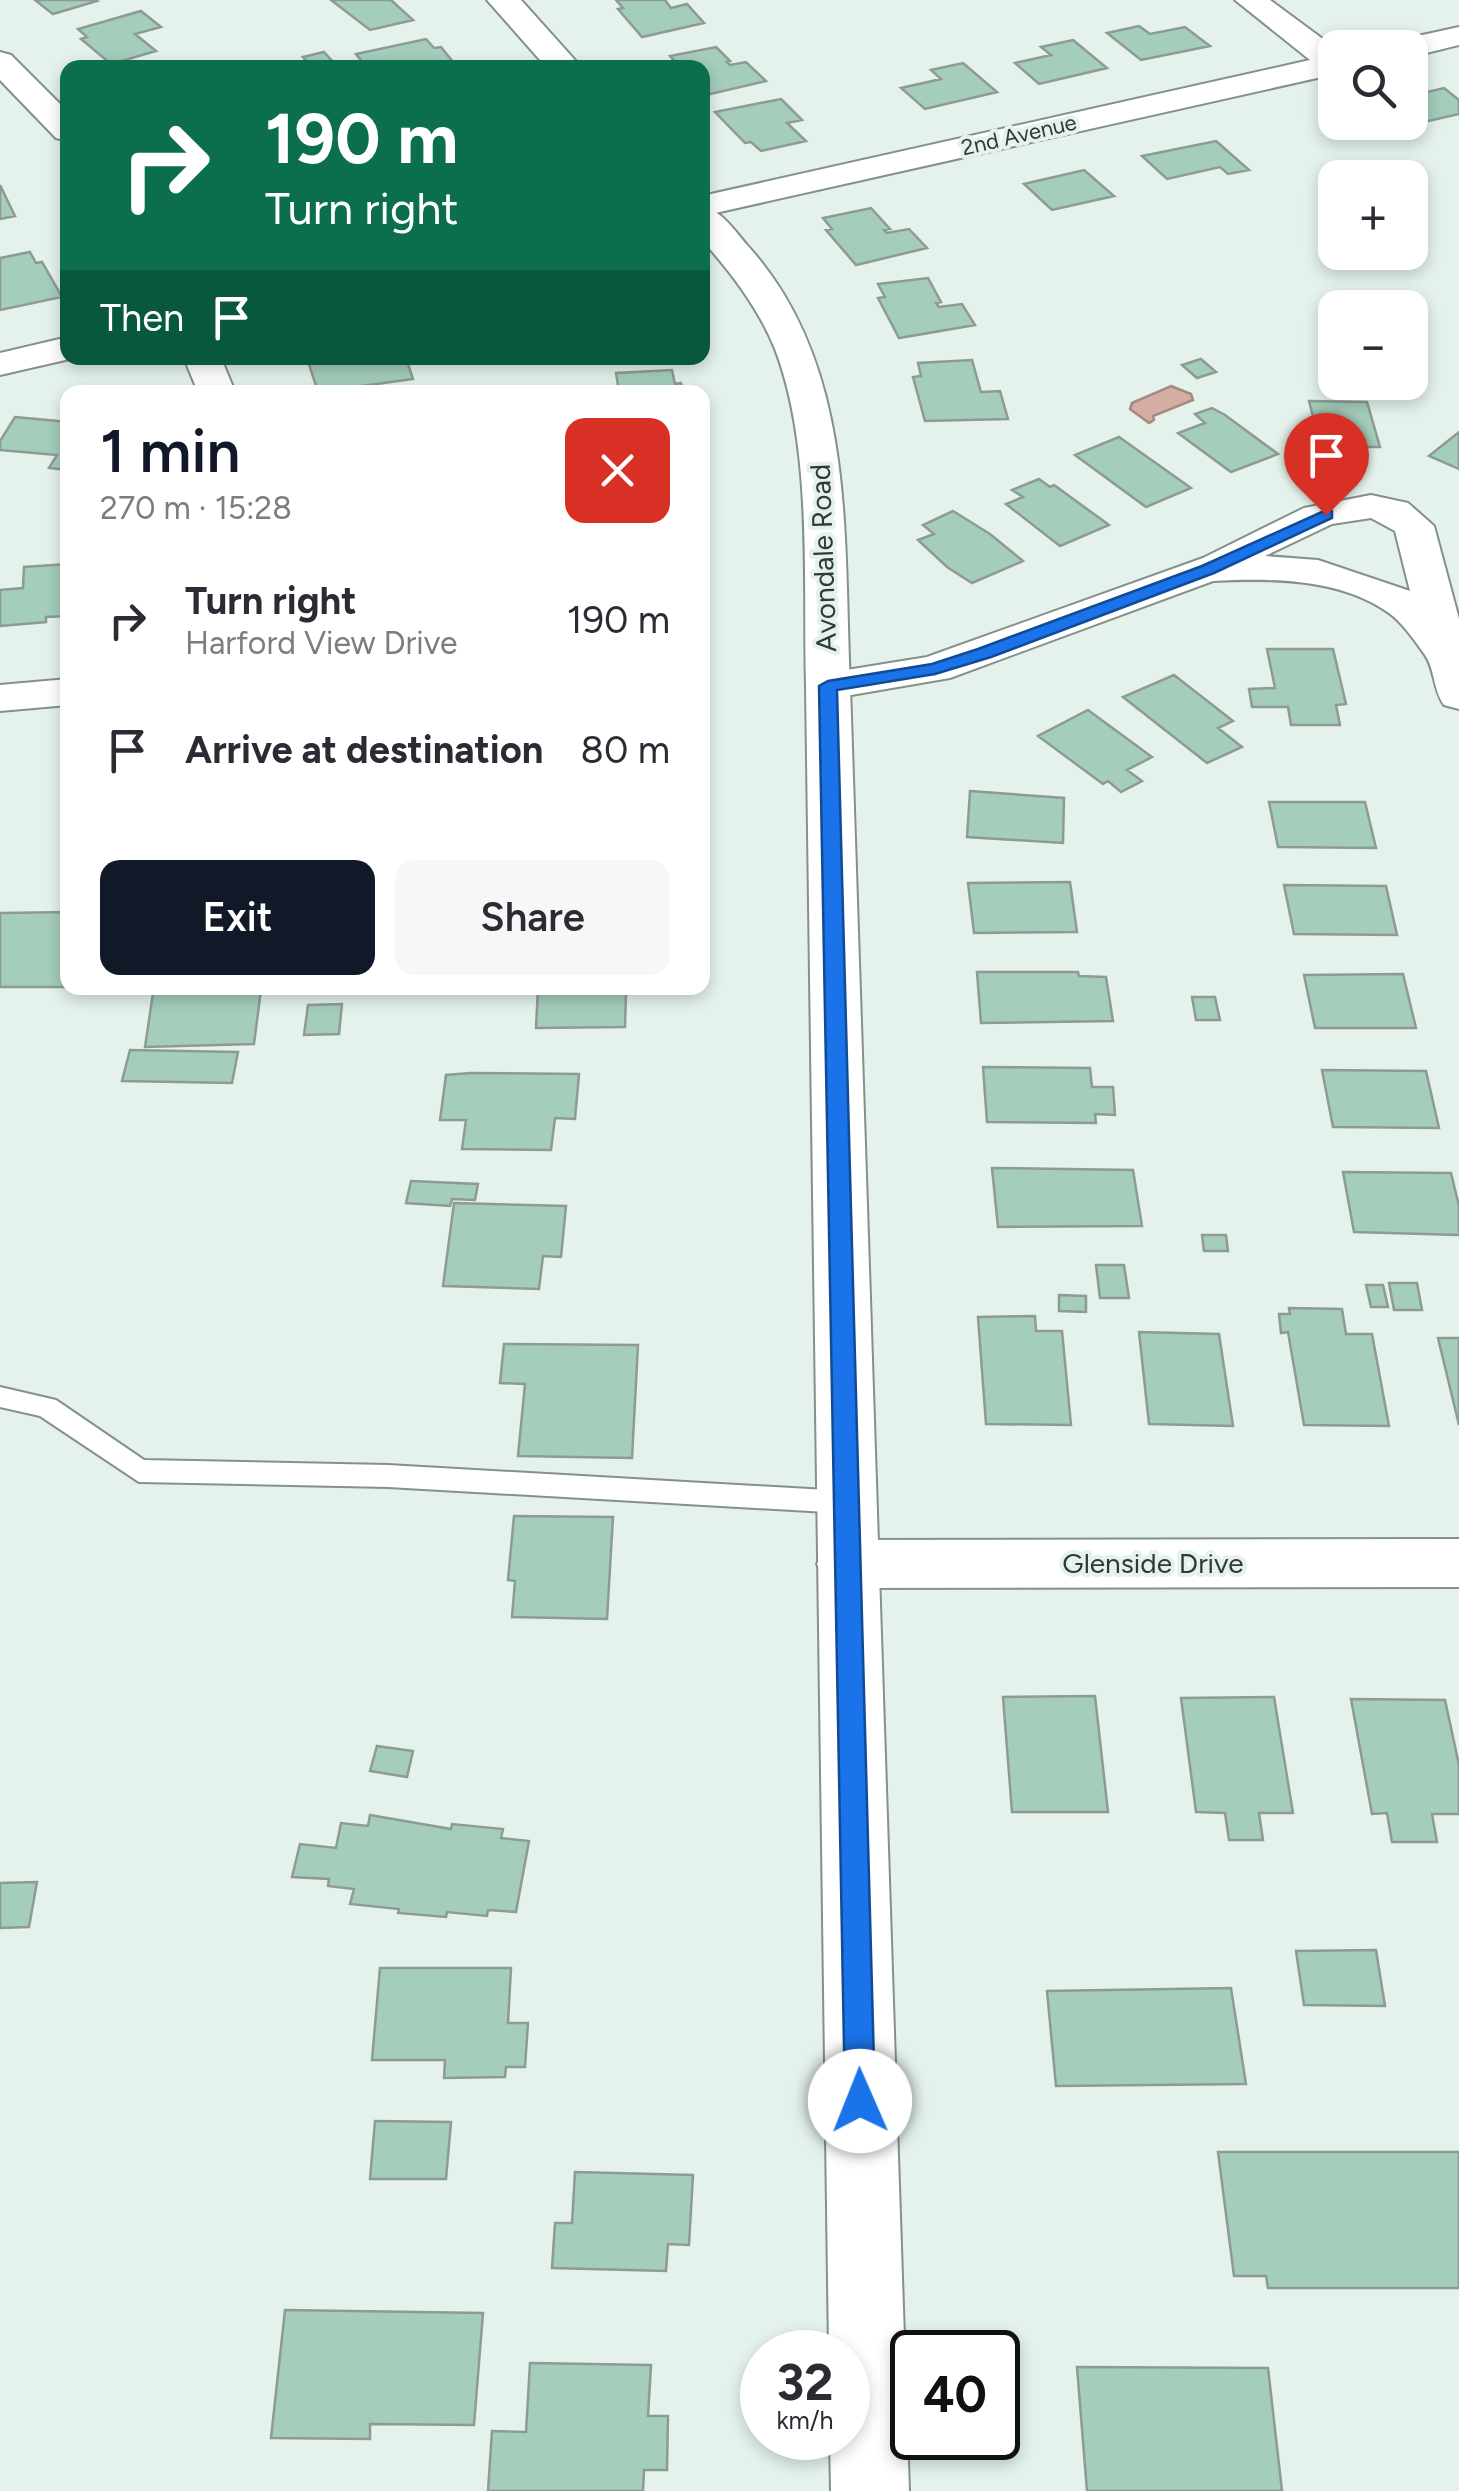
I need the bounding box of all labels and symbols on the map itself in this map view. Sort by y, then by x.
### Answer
street label: 2nd Avenue [959,109,1079,161]
pin [1284,413,1369,516]
street label: Avondale Road [803,463,843,653]
street label: Glenside Drive [1062,1546,1244,1580]
position arrow [808,2049,912,2153]
speed limit sign: 40 [890,2330,1020,2460]

